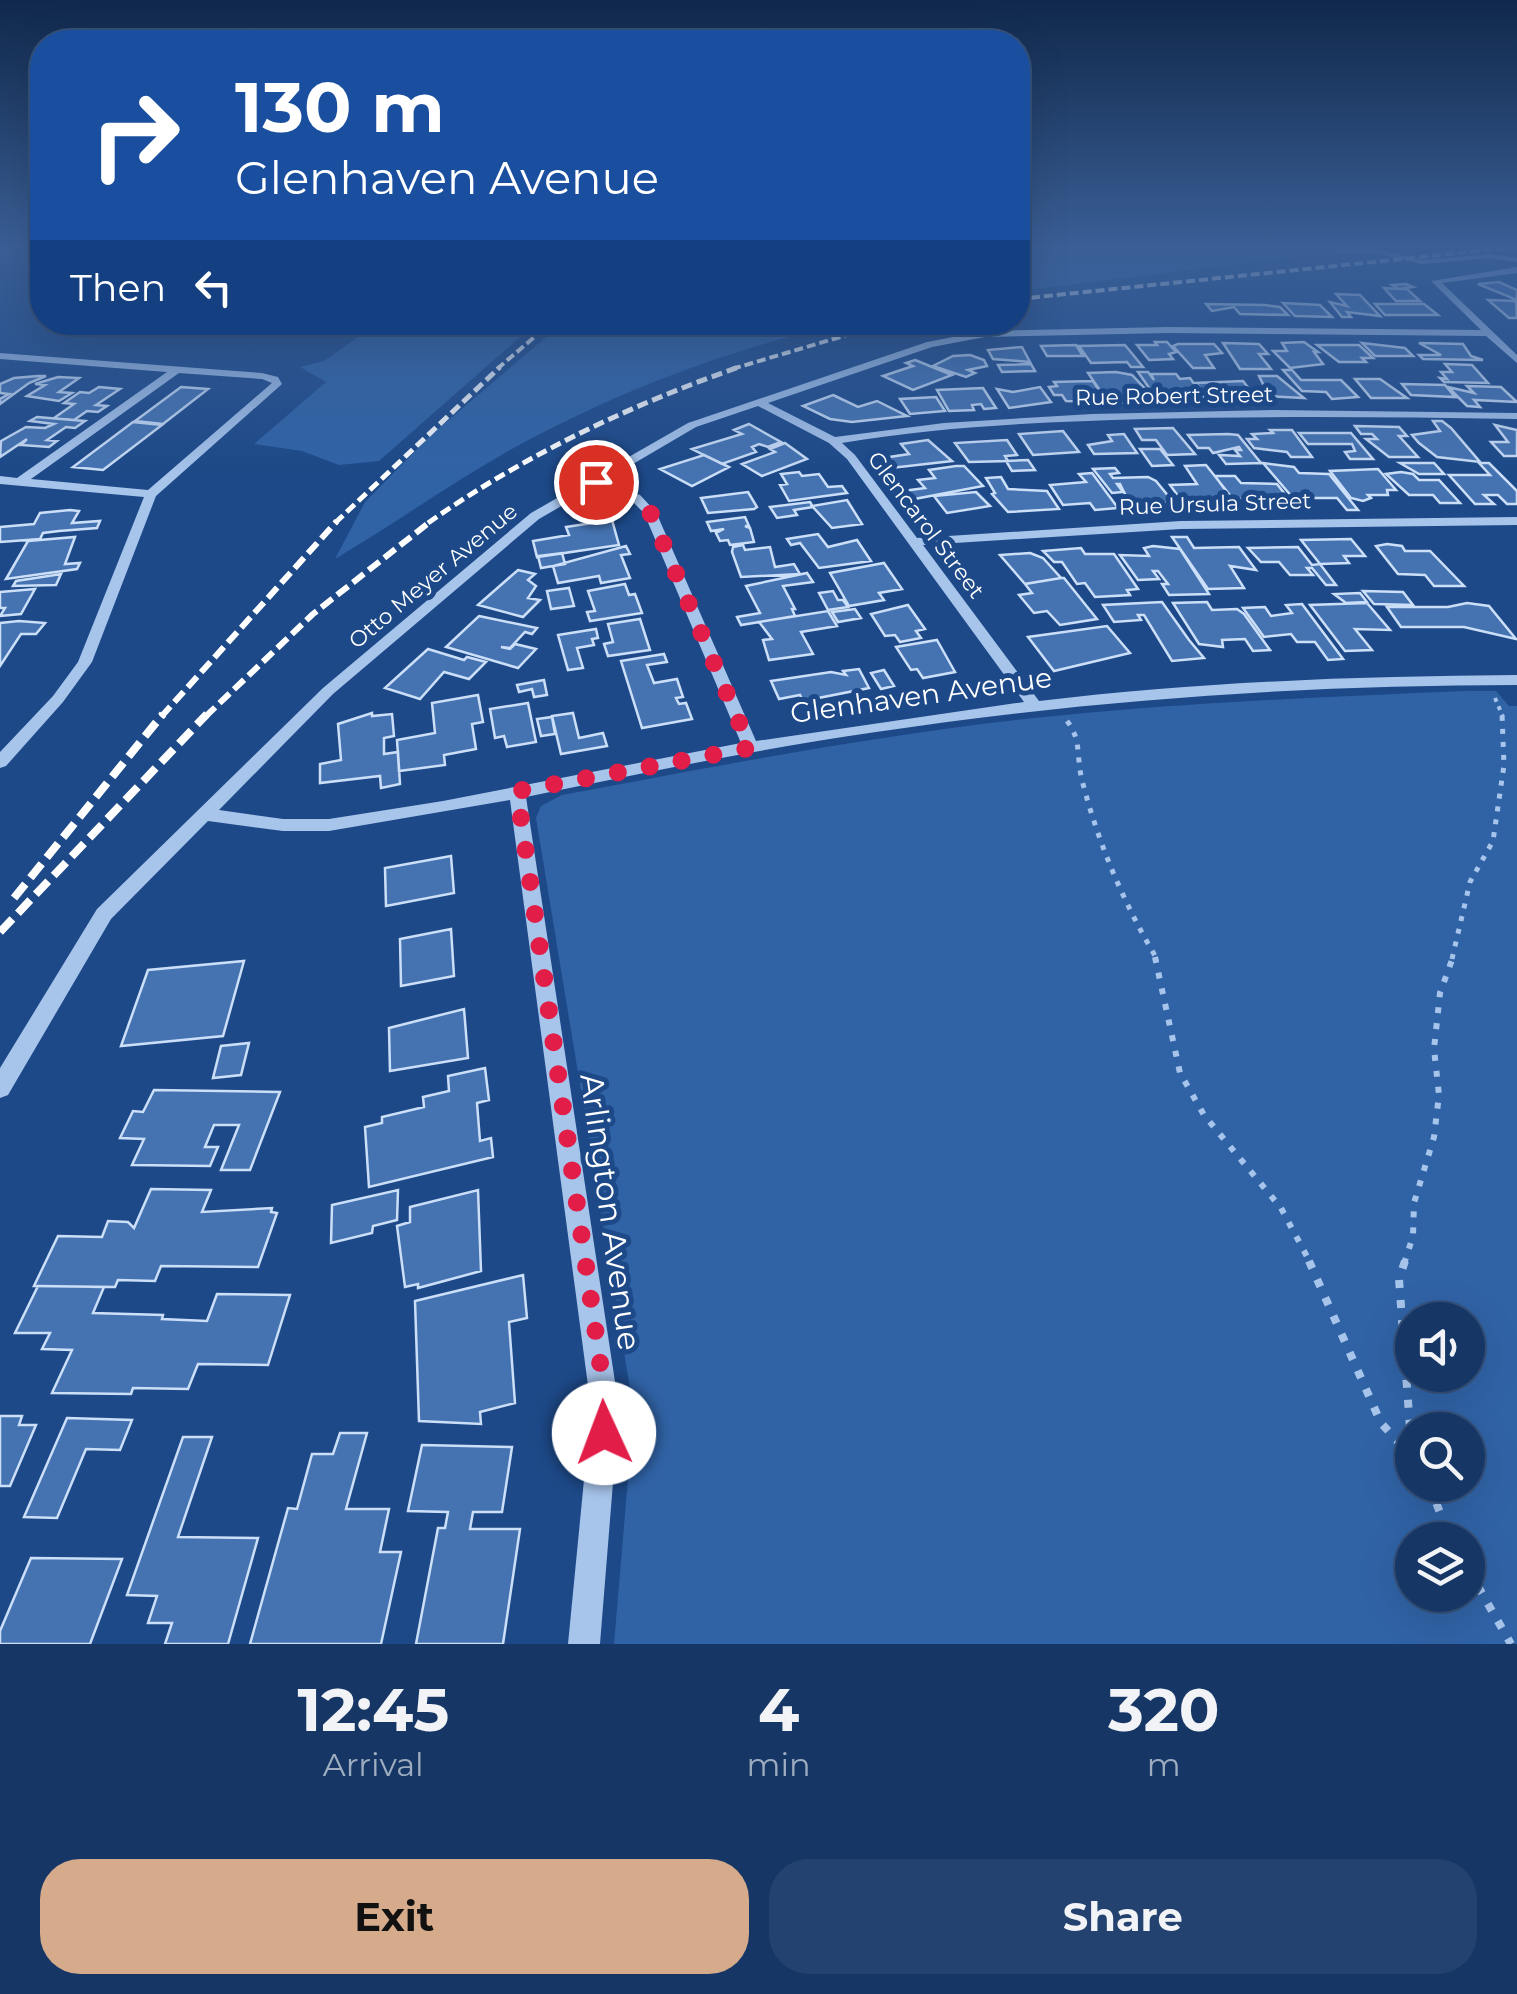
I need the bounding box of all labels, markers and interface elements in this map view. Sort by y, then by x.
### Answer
text: 130 m [235,64,445,150]
icon: right [70,70,200,200]
text: Glenhaven Avenue [235,150,659,205]
icon: left [186,260,241,315]
text: Then [70,264,166,311]
street label: Rue Robert Street [1075,381,1273,411]
pin [554,440,639,525]
street label: Glencarol Street [862,446,990,604]
icon: arrive [569,455,624,510]
street label: Rue Ursula Street [1118,487,1312,521]
street label: Otto Meyer Avenue [343,498,523,654]
street label: Glenhaven Avenue [788,660,1054,730]
street label: Arlington Avenue [572,1071,650,1353]
map controls [1395,1302,1485,1612]
button: sound [1395,1302,1485,1392]
position arrow [552,1381,656,1485]
button: search [1395,1412,1485,1502]
button: layers [1395,1522,1485,1612]
text: 12:45 [297,1673,449,1746]
text: 4 [758,1673,799,1746]
text: 320 [1108,1673,1220,1746]
text: Arrival [323,1745,424,1784]
text: min [747,1745,811,1784]
text: m [1147,1745,1181,1784]
button: Exit [40,1859,749,1974]
button: Share [769,1859,1477,1974]

